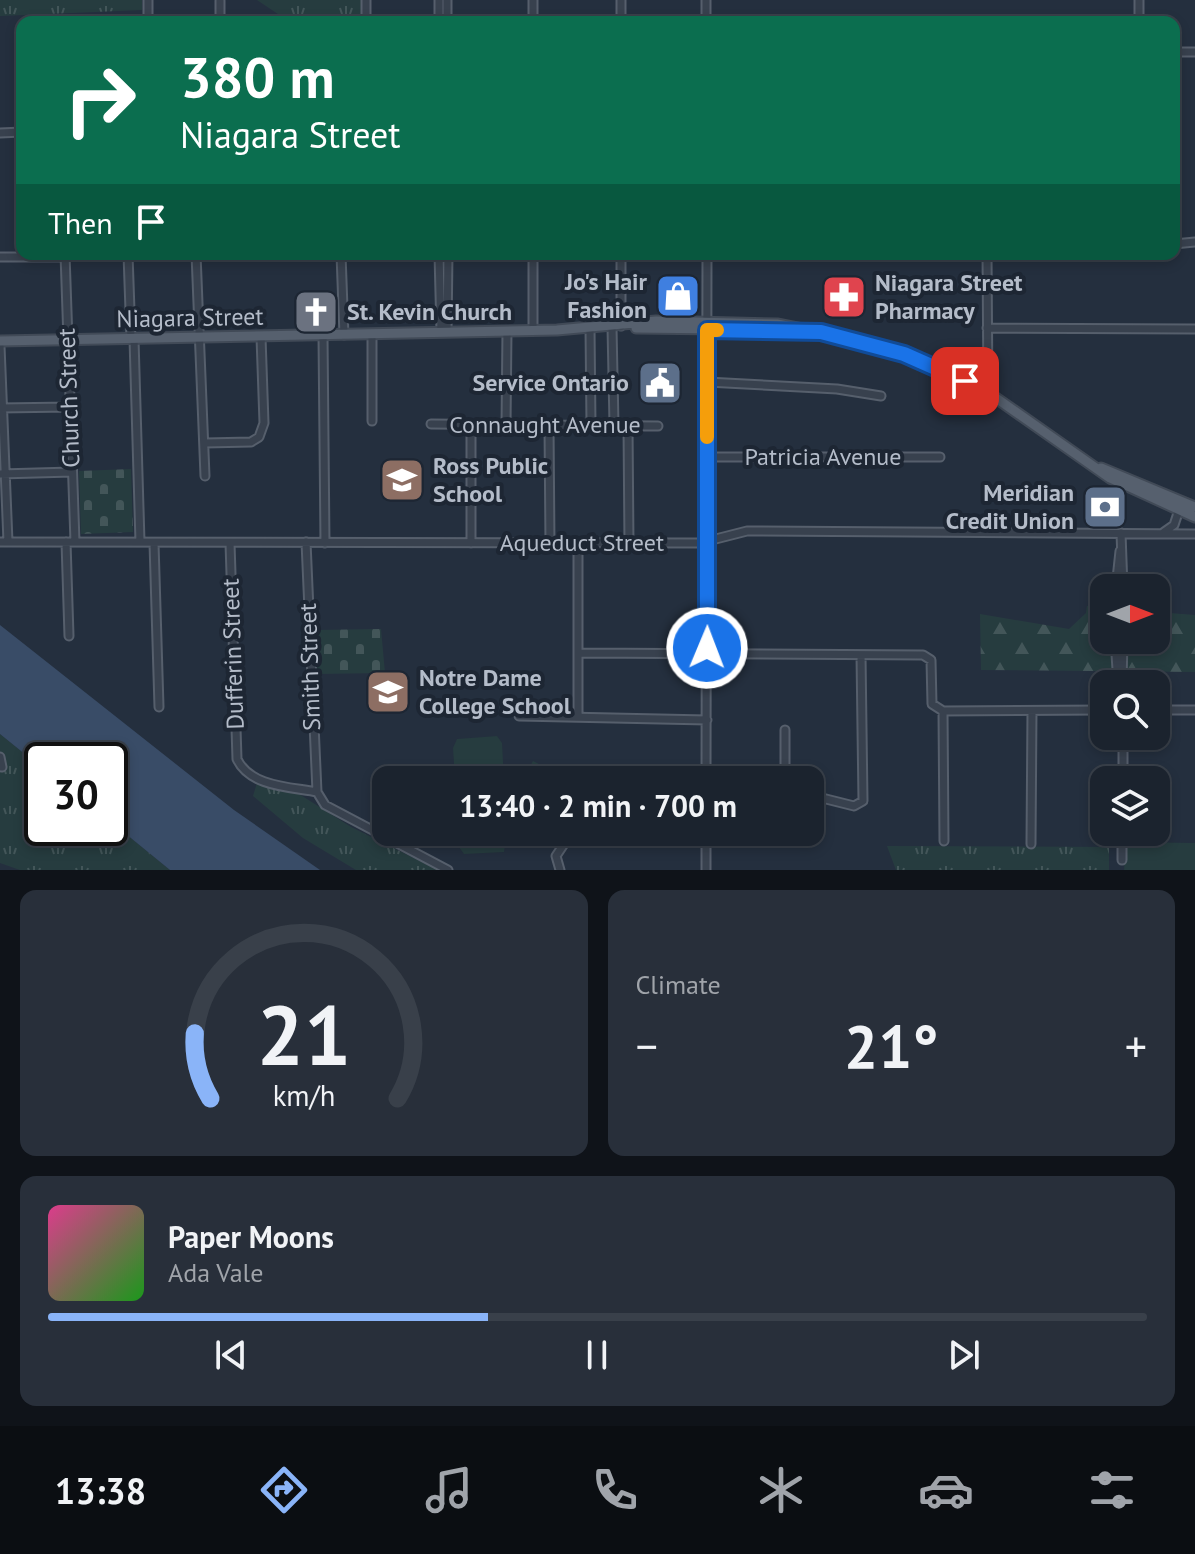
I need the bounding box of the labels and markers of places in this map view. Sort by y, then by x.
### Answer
place label: Jo's Hair Fashion [564,266,648,325]
place label: Niagara Street Pharmacy [875,267,1023,326]
shop icon: Jo's Hair Fashion [654,272,702,320]
pharmacy icon: Niagara Street Pharmacy [820,273,868,321]
church icon: St. Kevin Church [292,288,340,336]
place label: St. Kevin Church [347,296,512,327]
pin [931,347,999,415]
public building icon: Service Ontario [636,359,684,407]
place label: Service Ontario [473,367,629,398]
place label: Ross Public School [433,450,548,509]
school or university icon: Ross Public School [378,456,426,504]
place label: Meridian Credit Union [946,477,1074,536]
bank icon: Meridian Credit Union [1081,483,1129,531]
place label: Notre Dame College School [419,662,572,721]
school or university icon: Notre Dame College School [364,668,412,716]

